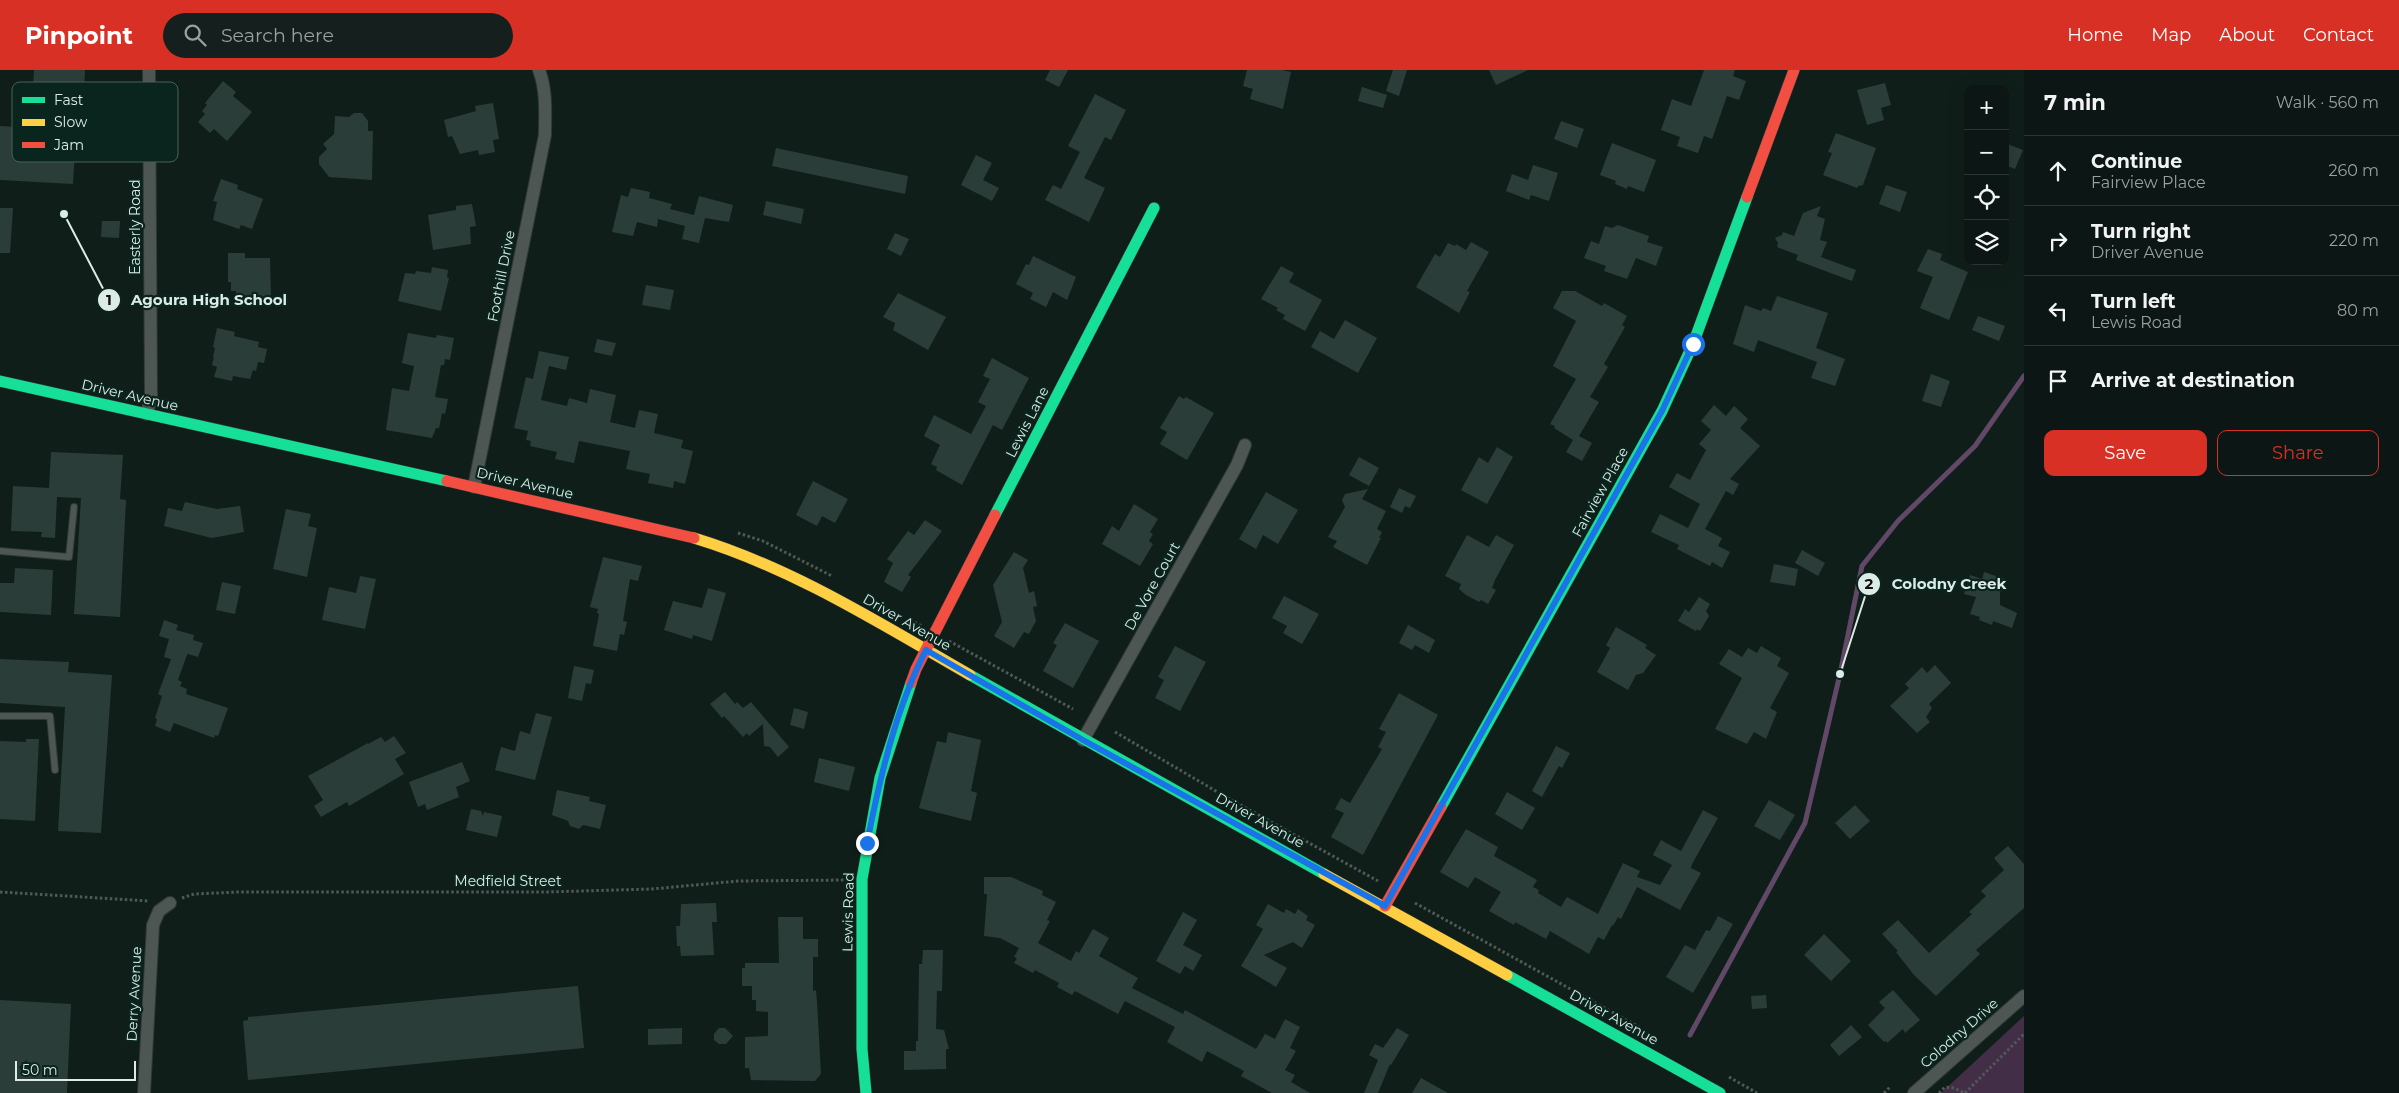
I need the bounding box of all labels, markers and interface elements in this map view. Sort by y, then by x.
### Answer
search box [163,13,513,58]
text: Pinpoint [25,21,133,50]
icon: search [181,21,209,49]
text: Search here [221,24,334,47]
text: Home [2067,24,2123,46]
text: Map [2151,24,2191,46]
text: About [2219,24,2275,46]
text: Contact [2303,24,2374,46]
legend [12,82,178,162]
map controls [1964,85,2009,265]
button: + [1964,85,2009,130]
text: 7 min [2044,90,2106,115]
text: Fast [54,91,84,109]
text: Walk · 560 m [2276,93,2379,112]
text: Slow [54,113,88,131]
button: − [1964,130,2009,175]
text: Jam [53,136,84,154]
text: Continue [2091,150,2182,173]
icon: ahead [2044,157,2072,185]
text: 260 m [2328,161,2379,180]
text: Fairview Place [2091,173,2206,192]
button: locate [1964,175,2009,220]
street label: Easterly Road [126,179,144,275]
button: layers [1964,220,2009,265]
text: Turn right [2091,220,2191,243]
icon: right [2044,227,2072,255]
street label: Foothill Drive [483,229,519,323]
text: 220 m [2329,231,2379,250]
text: Driver Avenue [2091,243,2204,262]
callout: Agoura High School [96,285,297,315]
text: 1 [106,290,112,309]
text: Agoura High School [130,290,287,309]
text: Turn left [2091,290,2176,313]
icon: left [2044,297,2072,325]
text: 80 m [2337,301,2379,320]
text: Lewis Road [2091,313,2182,332]
route start [1682,333,1705,356]
icon: arrive [2044,367,2072,395]
text: Arrive at destination [2091,369,2295,392]
street label: Driver Avenue [80,375,180,415]
street label: Lewis Lane [1001,383,1053,461]
button: Save [2044,430,2207,476]
button: Share [2217,430,2379,476]
street label: Fairview Place [1568,444,1632,540]
street label: Driver Avenue [475,463,575,503]
street label: De Vore Court [1120,538,1184,633]
callout: Colodny Creek [1856,569,2016,599]
text: 2 [1865,574,1874,593]
text: Colodny Creek [1892,574,2006,593]
street label: Driver Avenue [860,590,954,654]
street label: Driver Avenue [1212,788,1308,852]
route end [856,832,879,855]
street label: Medfield Street [454,872,562,890]
street label: Lewis Road [838,872,858,952]
street label: Derry Avenue [123,946,145,1042]
street label: Driver Avenue [1566,985,1662,1049]
street label: Colodny Drive [1916,994,2002,1072]
scale bar [15,1058,136,1081]
text: 50 m [22,1061,58,1079]

